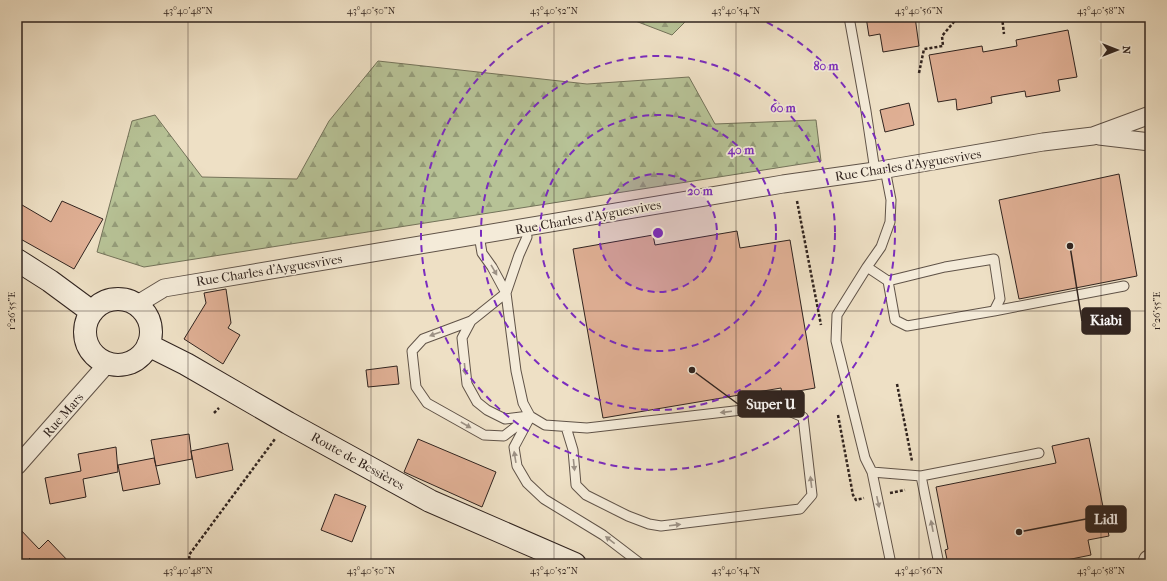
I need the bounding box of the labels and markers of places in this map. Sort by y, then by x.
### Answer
centre of rings [651,226,665,240]
callout: Kiabi [1082,308,1130,334]
callout: Super U [738,391,804,417]
callout: Lidl [1086,506,1126,532]

